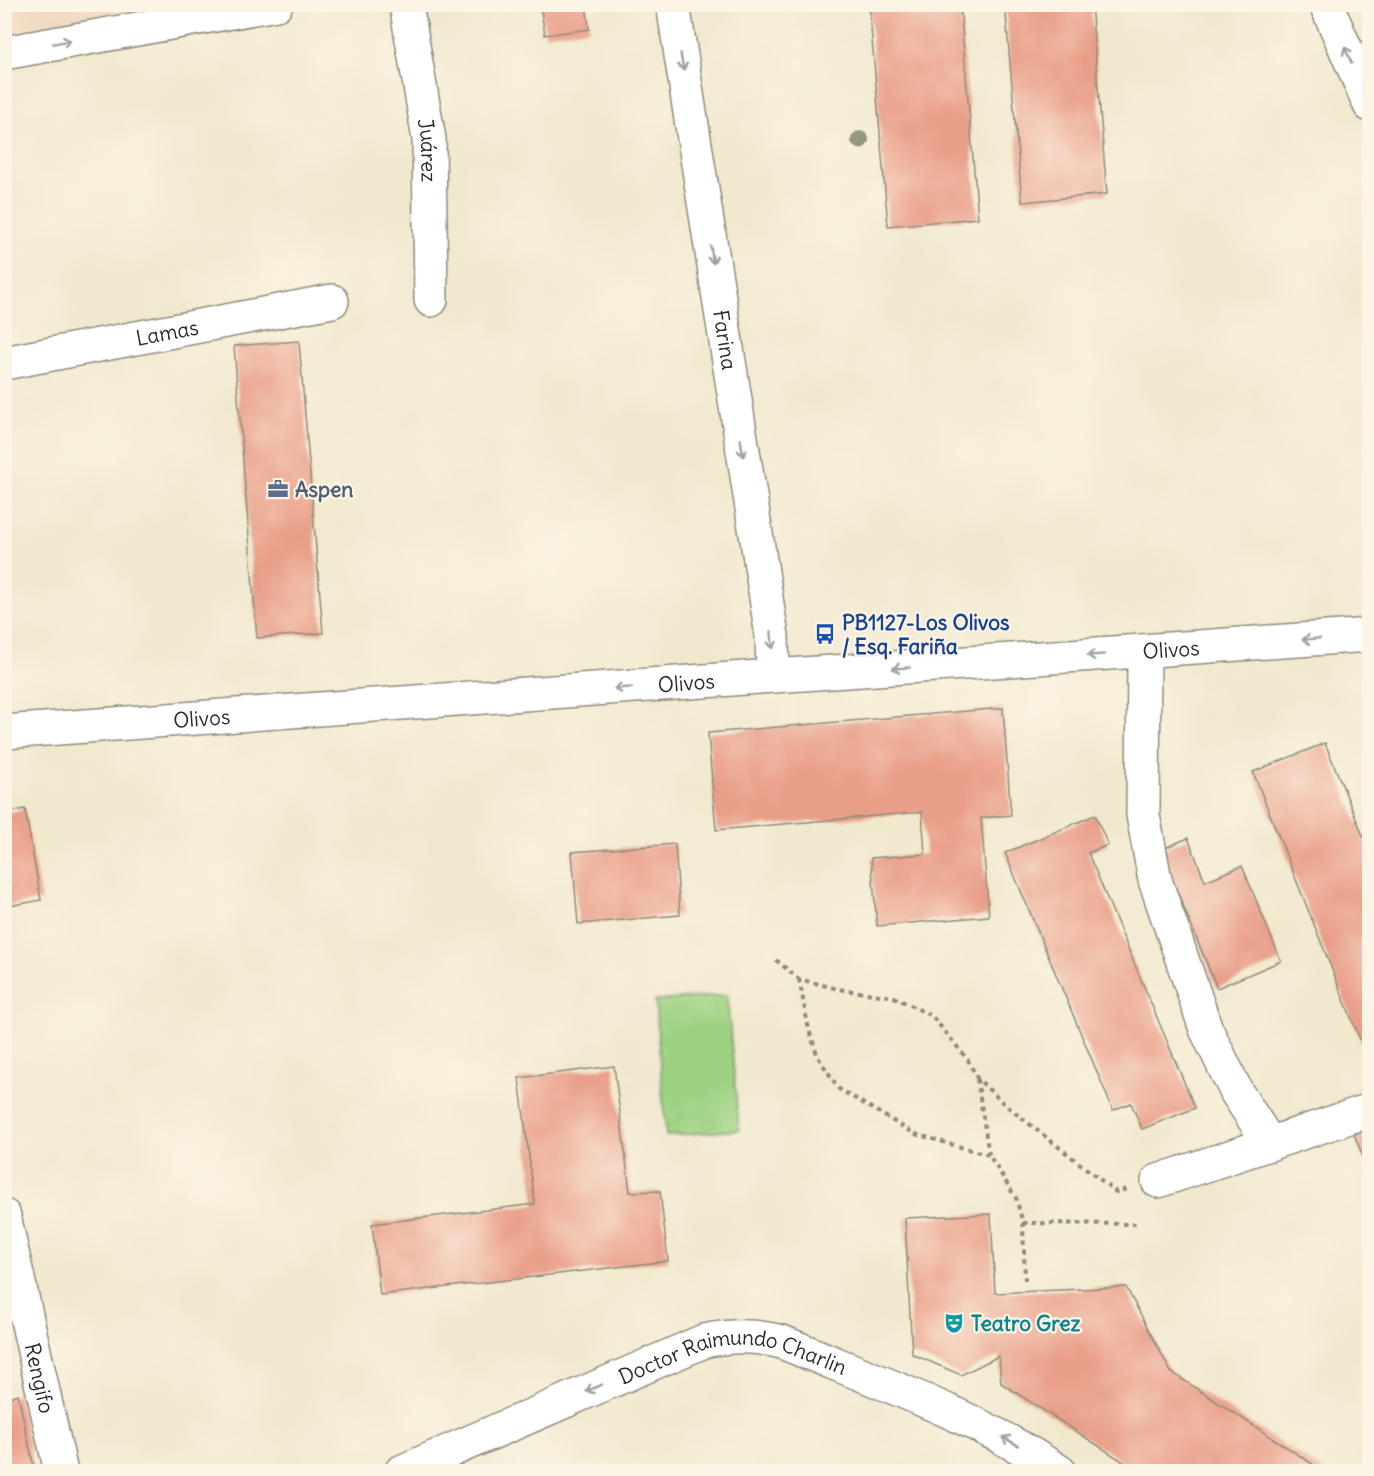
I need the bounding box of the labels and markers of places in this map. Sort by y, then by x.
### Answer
place label: Aspen [295,476,354,503]
office icon: Aspen [266,477,290,501]
place label: PB1127-Los Olivos / Esq. Fariña [842,609,1010,660]
bus stop icon: PB1127-Los Olivos / Esq. Fariña [813,622,837,646]
place label: Teatro Grez [971,1310,1081,1337]
theatre icon: Teatro Grez [942,1311,966,1335]

